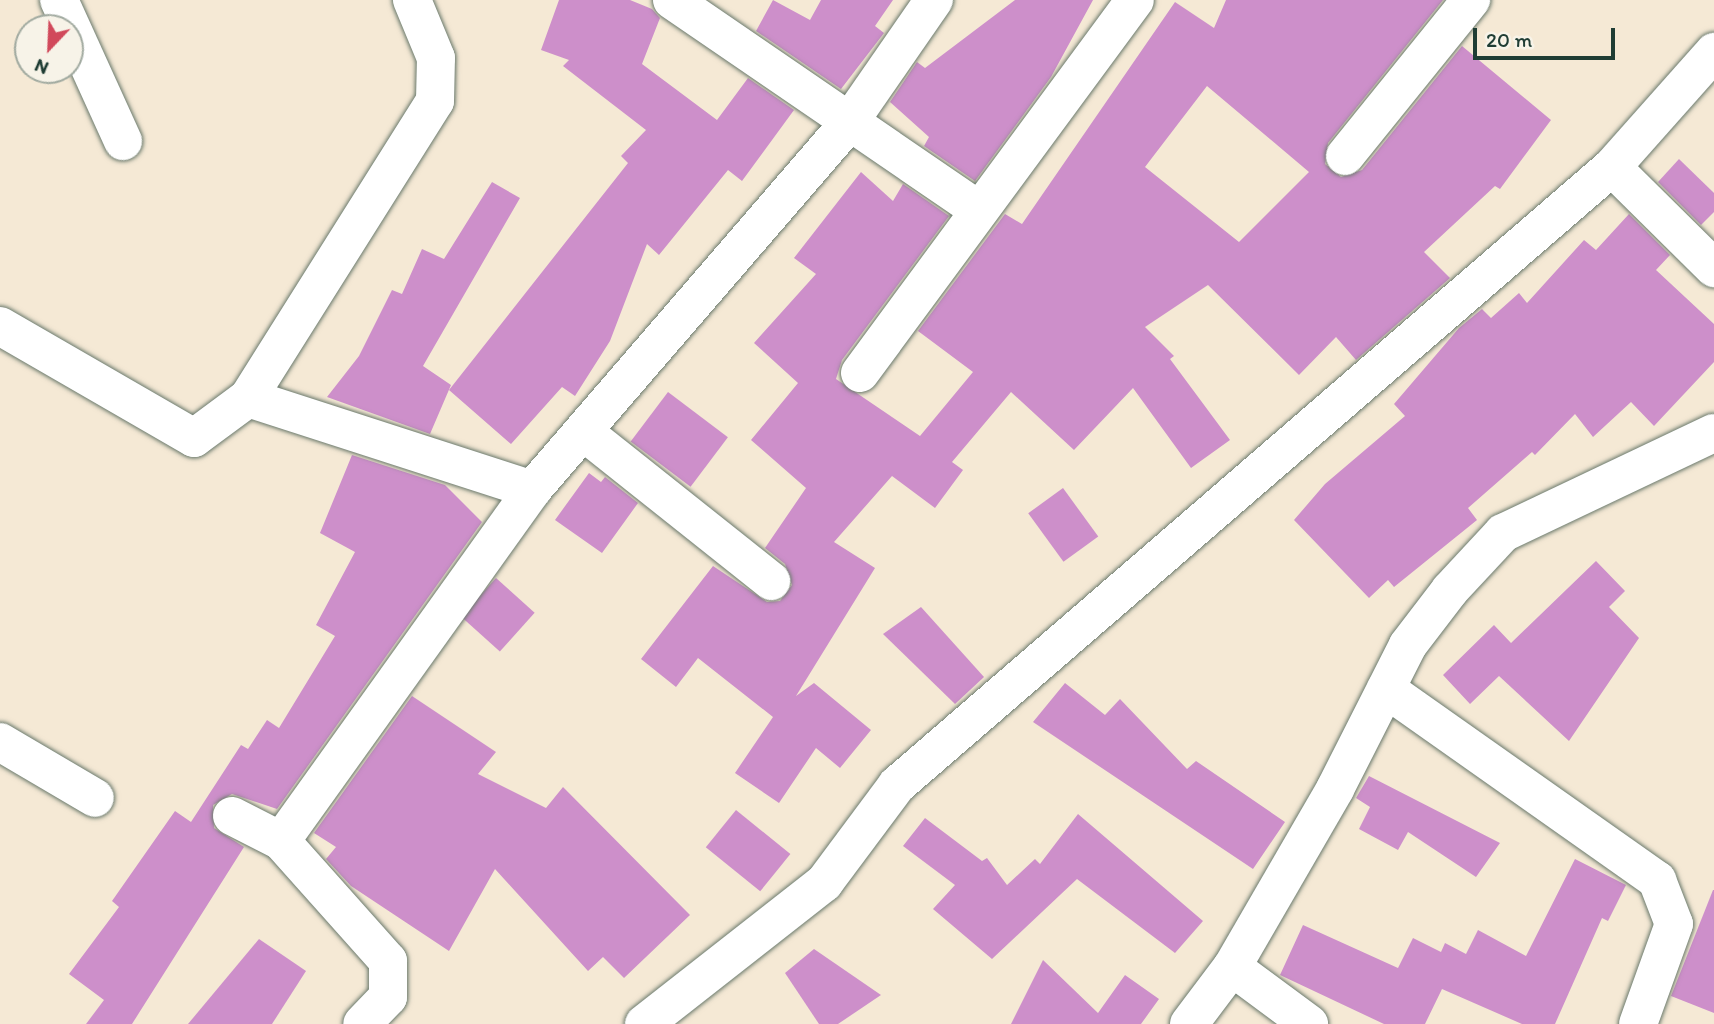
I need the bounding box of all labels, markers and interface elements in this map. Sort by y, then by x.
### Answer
north arrow [14,14,84,84]
scale bar [1476,14,1618,58]
text: 20 m [1486,27,1532,52]
text: N [31,54,52,80]

